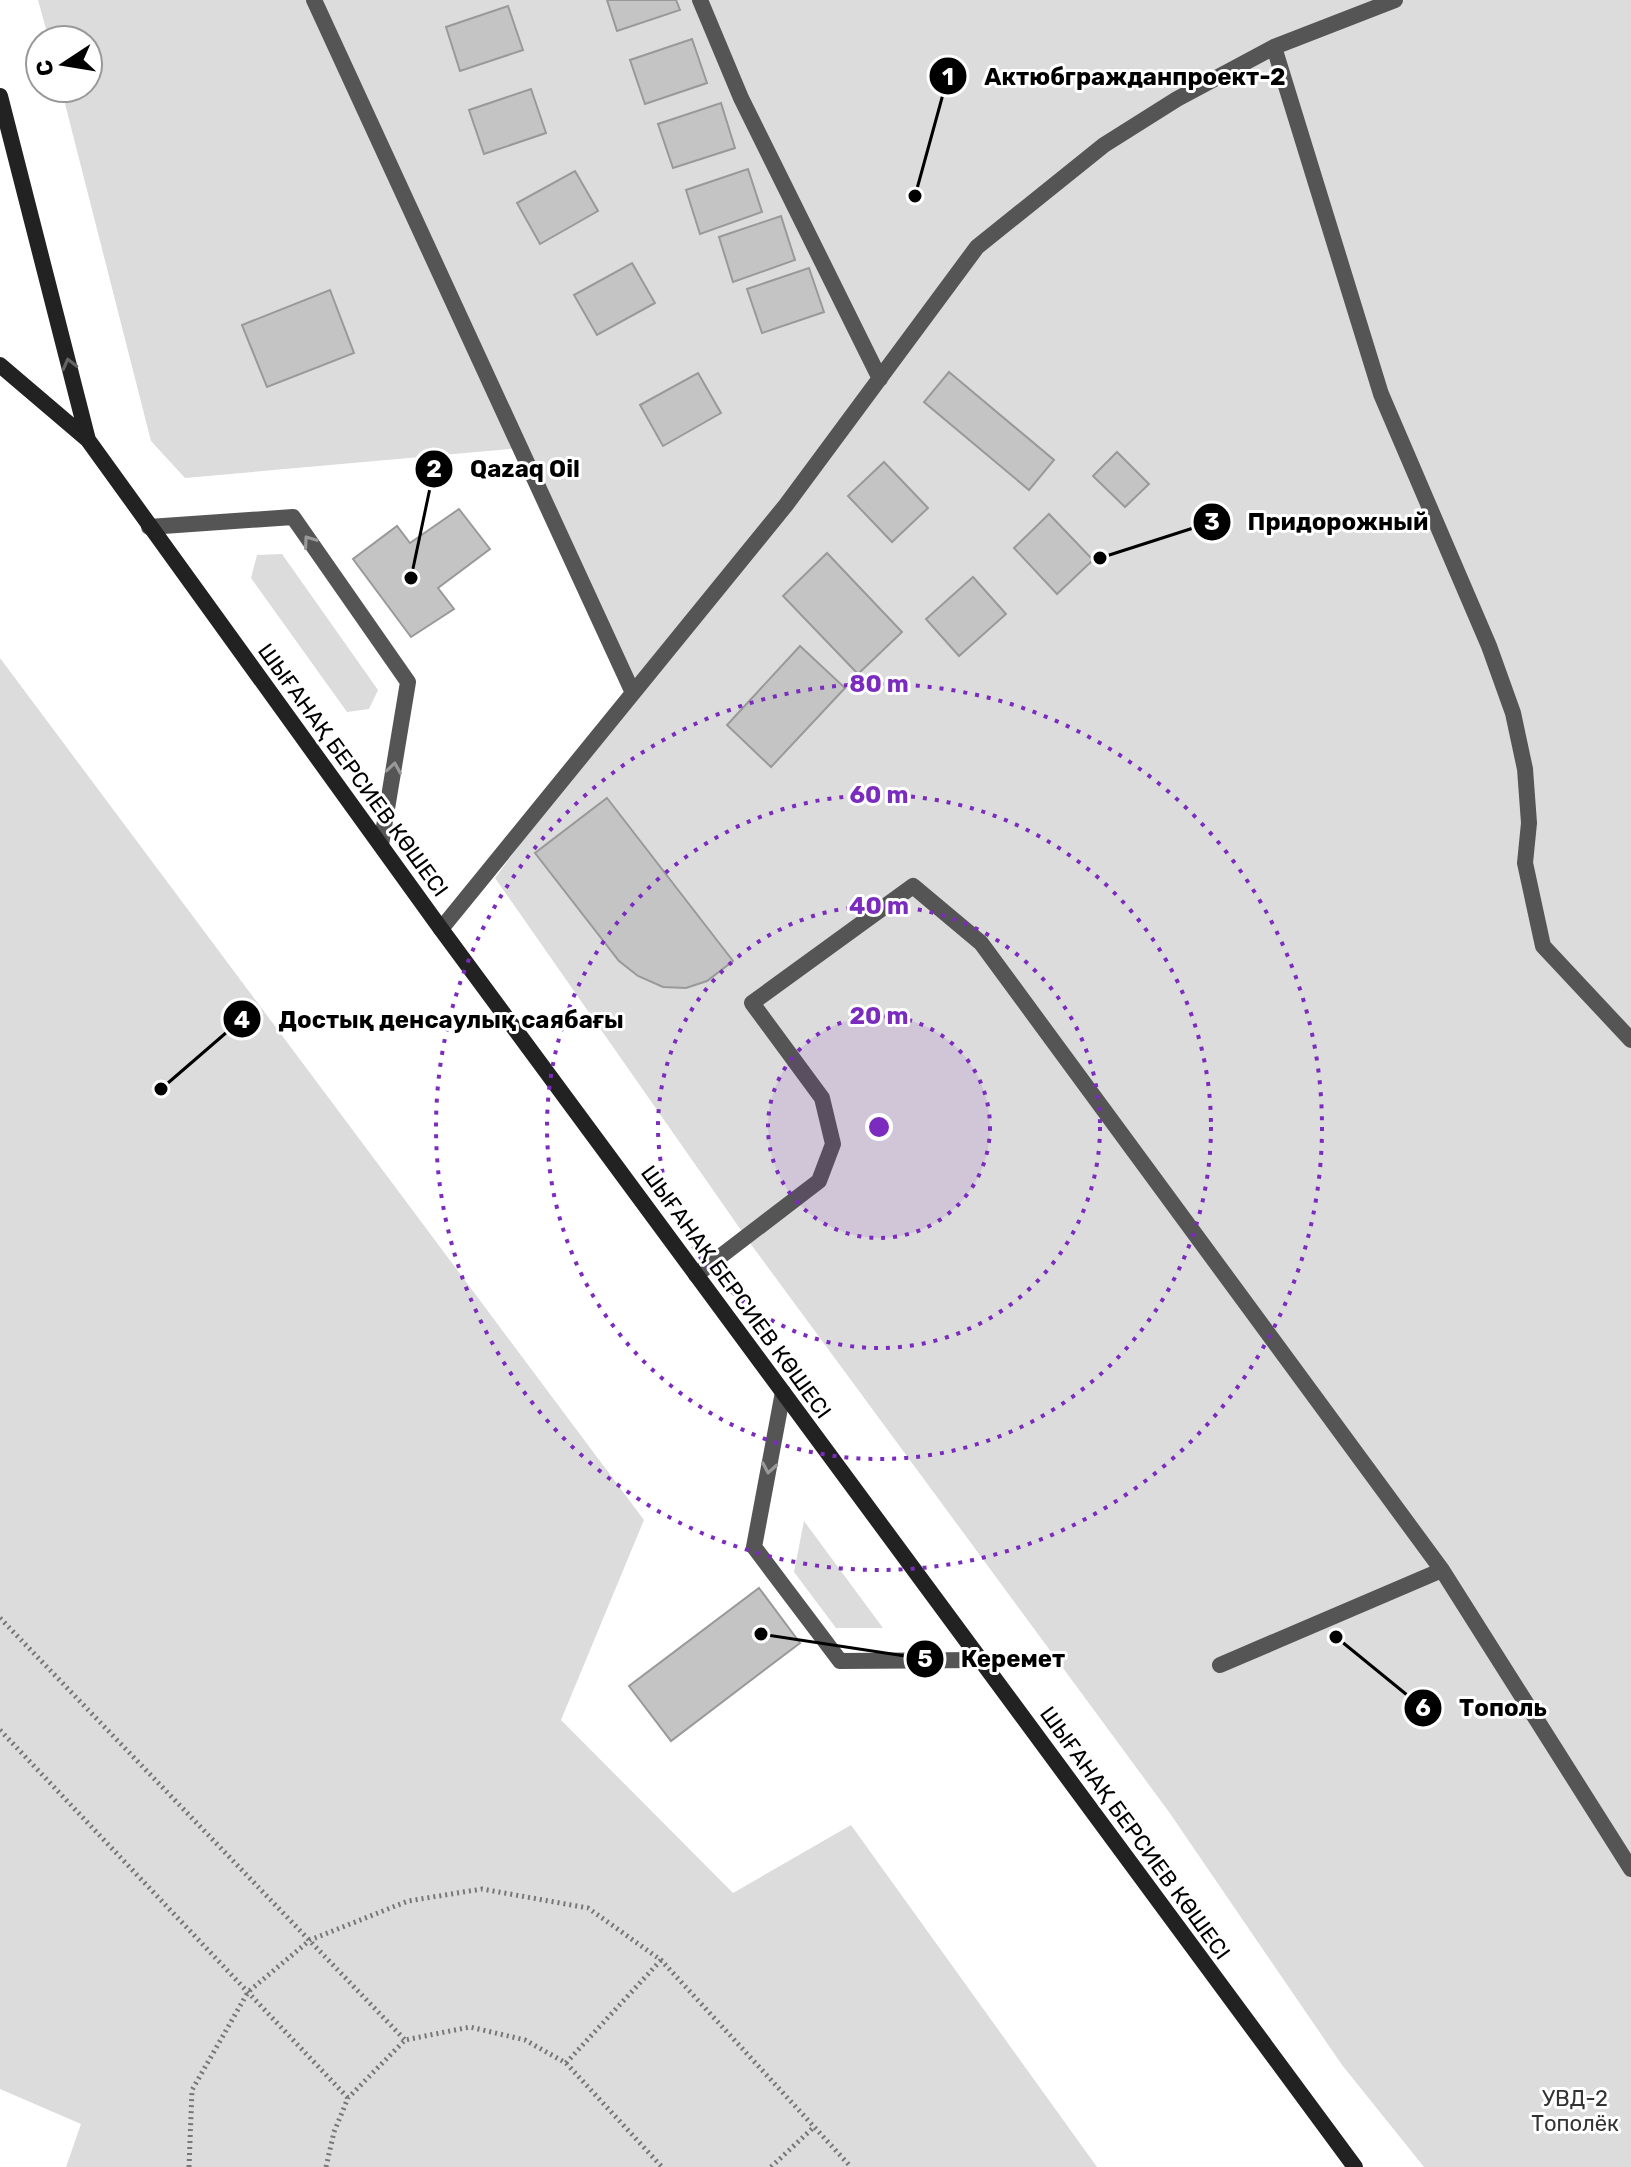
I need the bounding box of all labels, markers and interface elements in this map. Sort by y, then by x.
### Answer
north arrow [24,24,104,104]
callout: Актюбгражданпроект-2 [928,52,1302,100]
text: С [30,58,60,78]
text: 1 [942,63,954,91]
text: Актюбгражданпроект-2 [984,63,1286,91]
one-way arrow [61,358,78,371]
callout: Qazaq Oil [414,445,595,493]
text: 2 [426,455,442,483]
text: Qazaq Oil [470,455,580,483]
callout: Придорожный [1192,498,1445,546]
text: 3 [1204,508,1220,536]
text: Придорожный [1248,508,1428,536]
one-way arrow [304,535,319,549]
street label: ШЫҒАНАҚ БЕРСИЕВ КӨШЕСІ [252,638,454,902]
text: 80 m [849,670,909,698]
one-way arrow [384,761,401,775]
text: 60 m [849,781,909,809]
text: 40 m [849,892,909,920]
callout: Достық денсаулық саябағы [222,995,640,1043]
text: 20 m [849,1002,909,1030]
text: 4 [234,1006,250,1034]
text: Достық денсаулық саябағы [278,1006,624,1034]
centre of rings [865,1113,893,1141]
street label: ШЫҒАНАҚ БЕРСИЕВ КӨШЕСІ [635,1160,837,1424]
one-way arrow [761,1462,778,1475]
callout: Керемет [905,1635,1081,1683]
text: 5 [917,1645,933,1673]
text: Керемет [961,1645,1065,1673]
callout: Тополь [1403,1684,1563,1732]
text: 6 [1415,1694,1431,1722]
text: Тополь [1459,1694,1547,1722]
street label: ШЫҒАНАҚ БЕРСИЕВ КӨШЕСІ [1034,1701,1236,1965]
park label: УВД-2 Тополёк [1531,2085,1619,2137]

